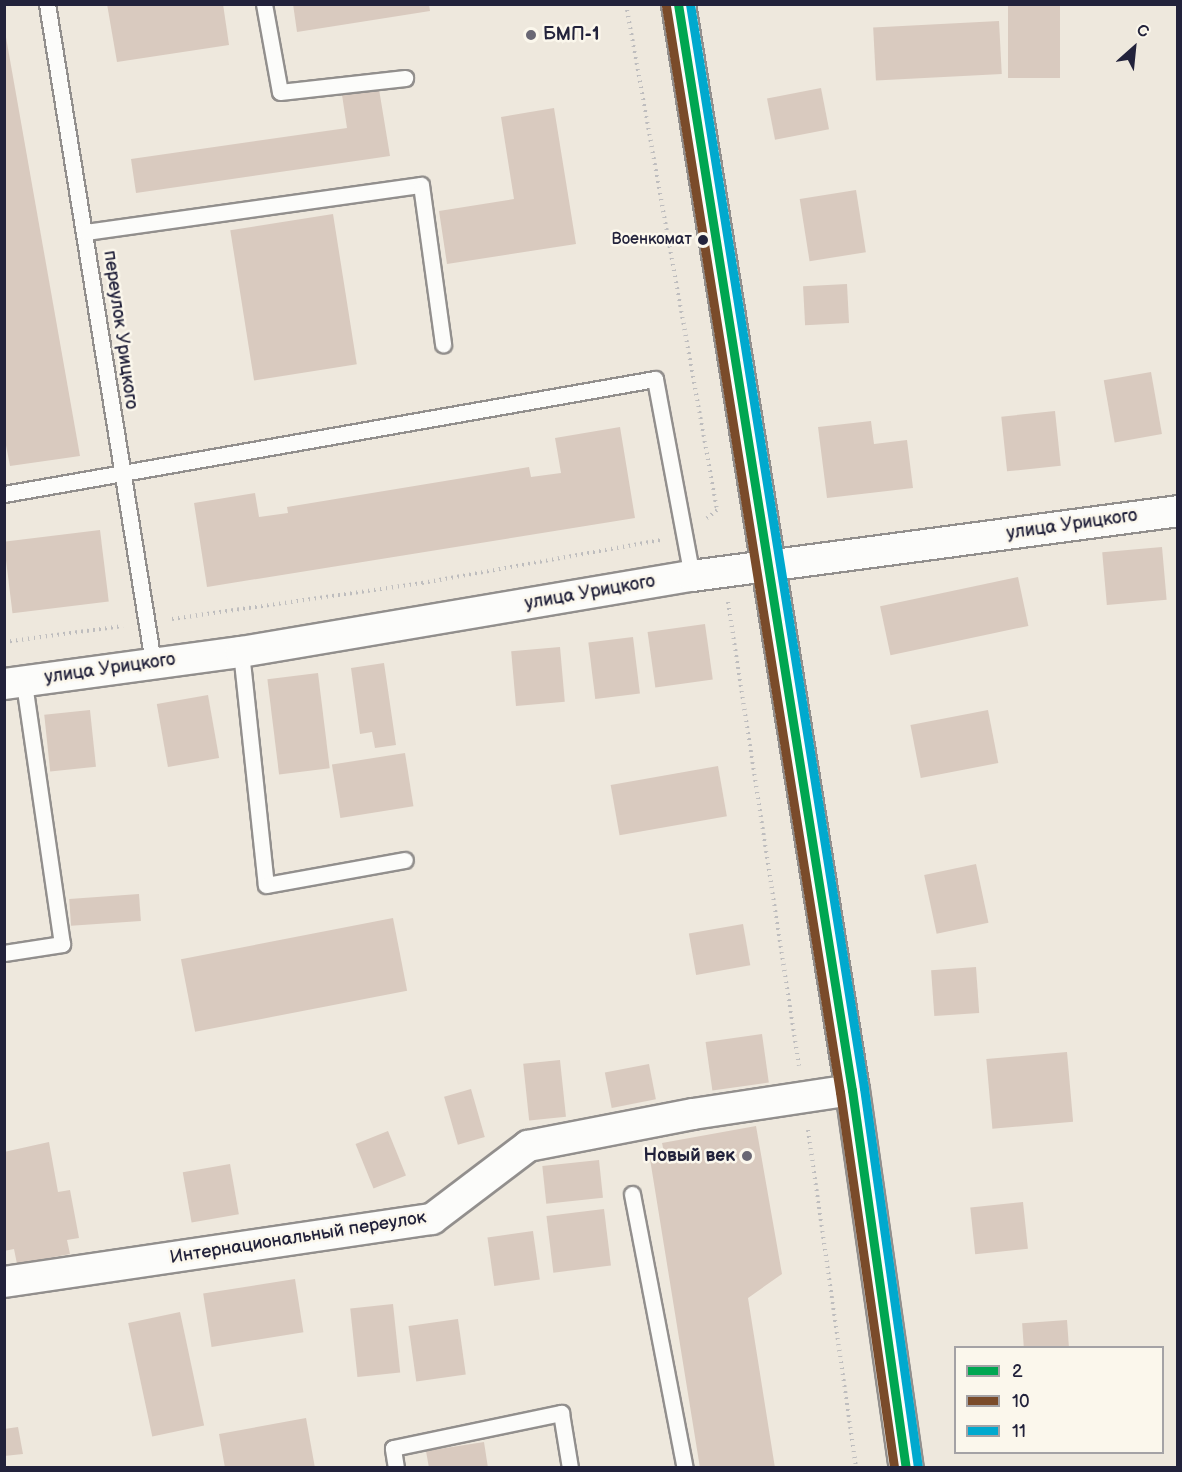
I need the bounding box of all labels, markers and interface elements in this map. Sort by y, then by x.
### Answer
north arrow [1104,18,1164,78]
text: С [1133,21,1152,43]
place label: БМП-1 [543,24,600,46]
marker: БМП-1 [524,28,538,42]
place label: Военкомат [611,230,692,250]
marker: Военкомат [697,234,709,246]
street label: переулок Урицкого [98,249,142,411]
street label: улица Урицкого [1005,505,1139,545]
street label: улица Урицкого [523,571,657,615]
street label: улица Урицкого [43,649,177,689]
place label: Новый век [644,1145,735,1167]
marker: Новый век [740,1149,754,1163]
street label: Интернациональный переулок [168,1207,428,1269]
legend [954,1346,1164,1454]
text: 2 [1012,1361,1023,1382]
text: 10 [1012,1391,1030,1412]
text: 11 [1012,1421,1026,1442]

